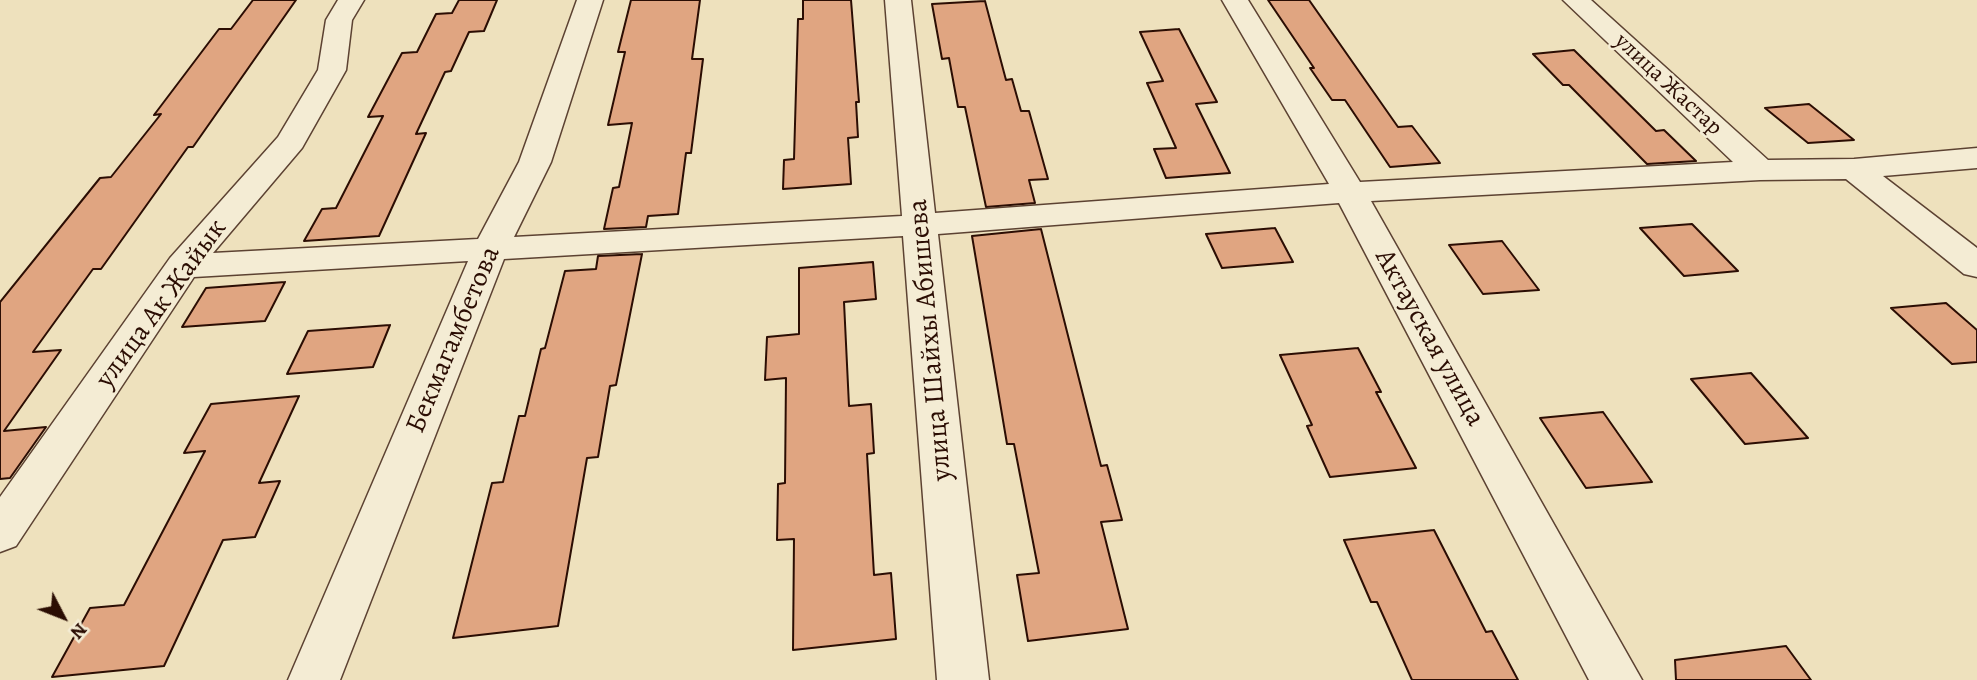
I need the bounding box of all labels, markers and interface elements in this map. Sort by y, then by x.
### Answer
street label: улица Жастар [1608,28,1728,142]
street label: улица Шайхы Абишева [902,198,960,482]
street label: улица Ак Жайык [89,213,235,395]
street label: Бекмагамбетова [400,242,508,438]
street label: Актауская улица [1367,244,1491,432]
north arrow [28,582,98,652]
text: N [64,617,93,645]

